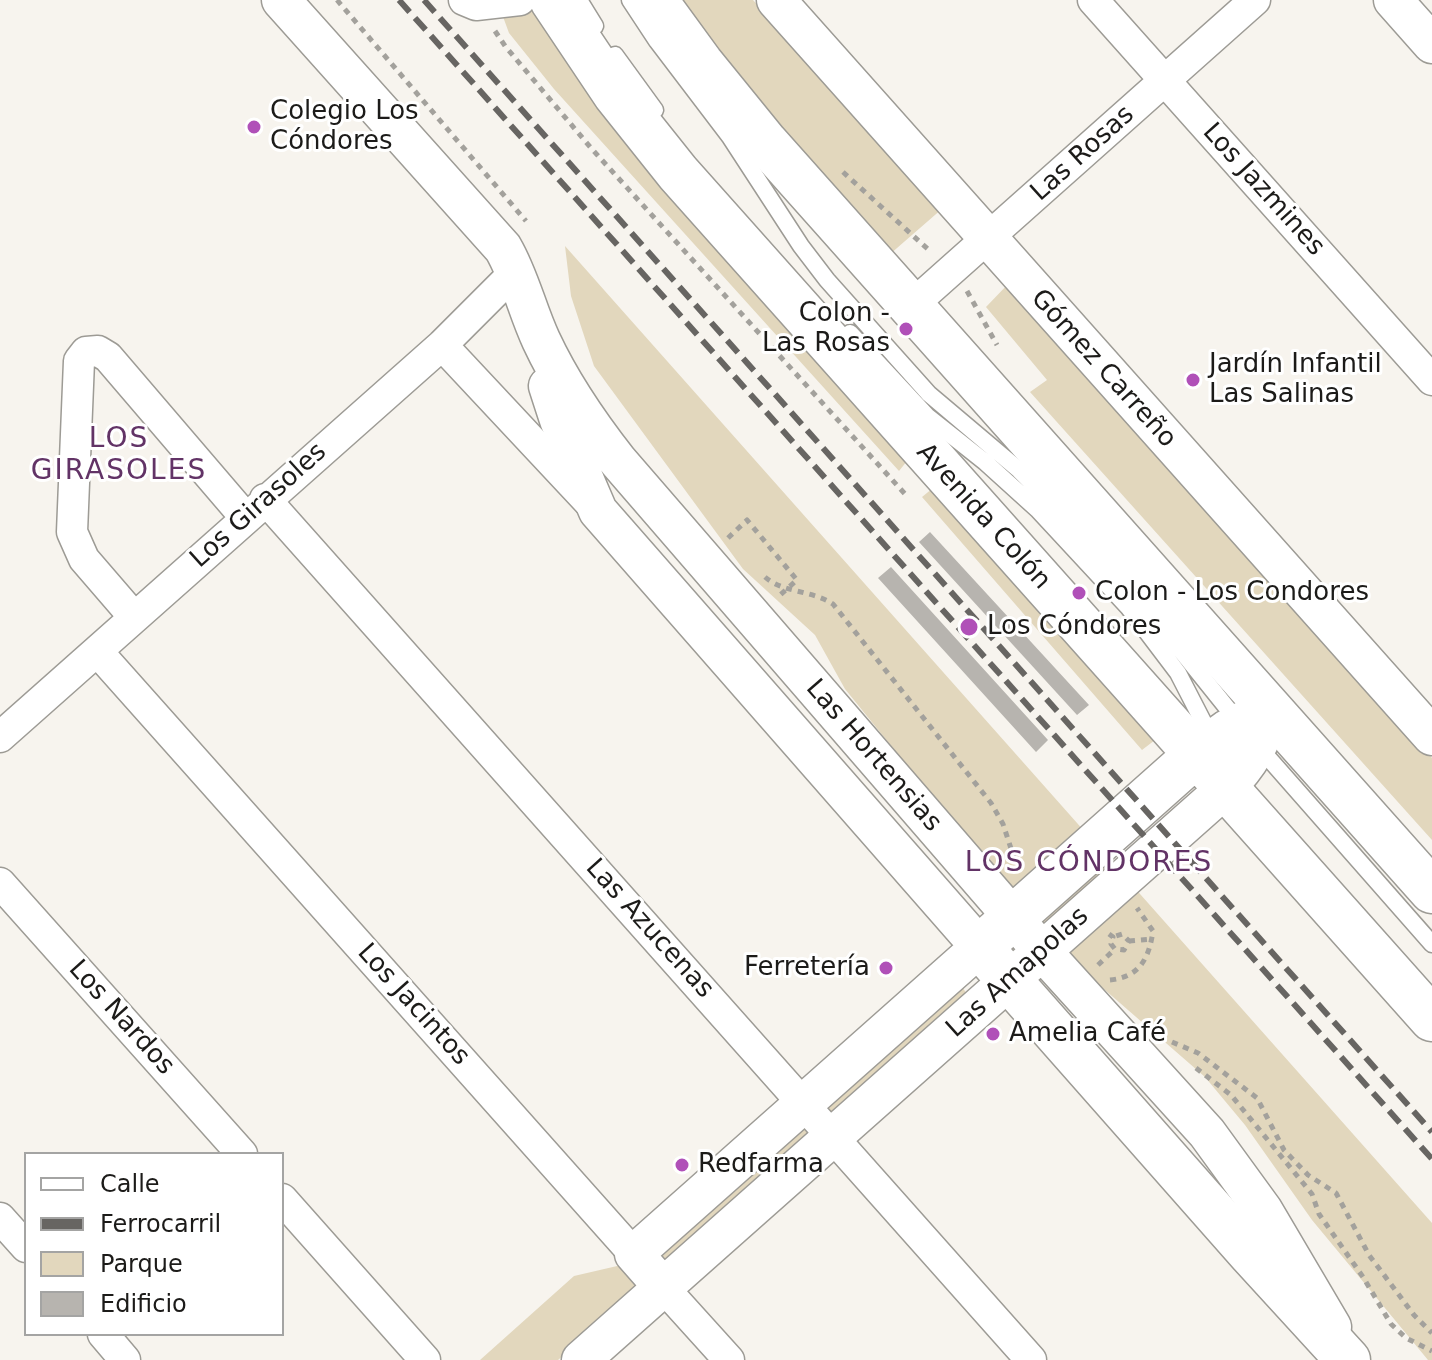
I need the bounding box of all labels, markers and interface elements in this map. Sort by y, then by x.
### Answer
place label: Colegio Los Cóndores [270,96,419,158]
street label: Las Rosas [1025,100,1141,208]
street label: Los Jazmines [1195,117,1331,263]
marker: Colegio Los Cóndores [245,118,263,136]
street label: Gómez Carreño [1024,283,1182,455]
place label: Colon - Las Rosas [762,298,890,360]
marker: Colon - Las Rosas [897,320,915,338]
place label: Jardín Infantil Las Salinas [1209,349,1382,410]
marker: Jardín Infantil Las Salinas [1184,371,1202,389]
district label: LOS GIRASOLES [31,423,207,489]
street label: Los Girasoles [185,437,333,575]
street label: Avenida Colón [909,438,1057,596]
place label: Colon - Los Condores [1095,577,1369,609]
marker: Colon - Los Condores [1070,584,1088,602]
place label: Los Cóndores [987,611,1161,643]
marker: Los Cóndores [958,616,980,638]
street label: Las Hortensias [798,674,948,838]
district label: LOS CÓNDORES [965,847,1213,881]
street label: Las Azucenas [578,853,720,1005]
street label: Las Amapolas [941,901,1095,1045]
street label: Los Jacintos [350,938,476,1072]
place label: Ferretería [744,952,870,984]
street label: Los Nardos [61,954,181,1082]
marker: Ferretería [877,959,895,977]
place label: Amelia Café [1009,1018,1166,1050]
marker: Amelia Café [984,1025,1002,1043]
place label: Redfarma [698,1149,824,1181]
legend [24,1152,284,1336]
marker: Redfarma [673,1156,691,1174]
text: Calle [100,1170,160,1198]
text: Ferrocarril [100,1210,221,1238]
text: Parque [100,1250,183,1278]
text: Edificio [100,1290,187,1318]

